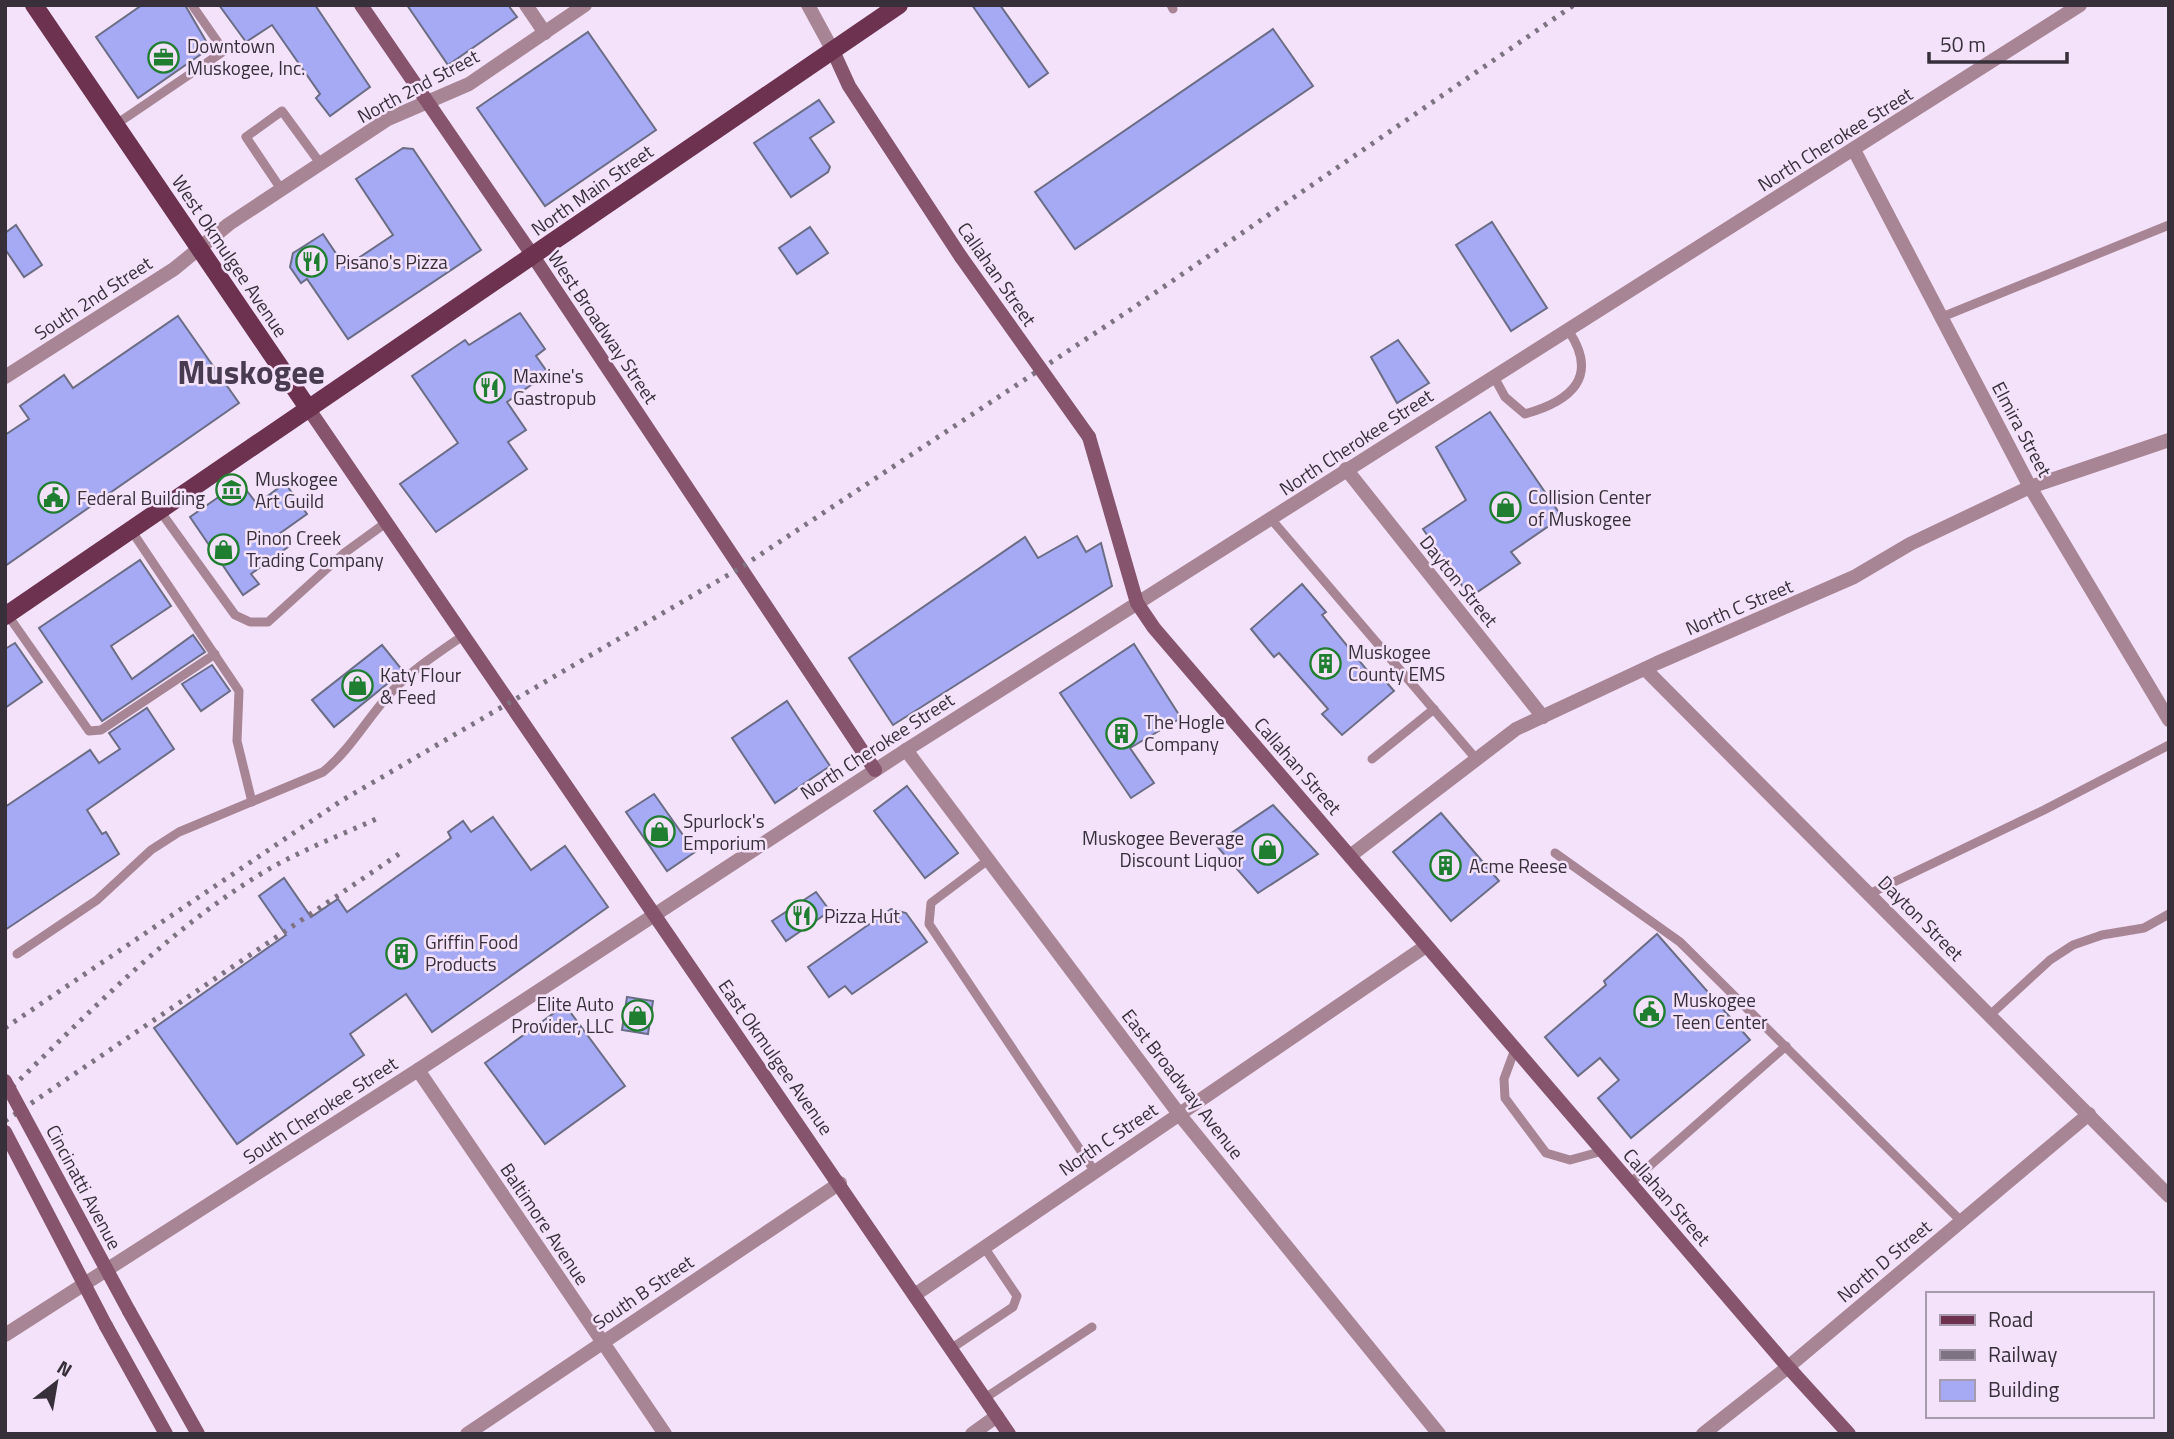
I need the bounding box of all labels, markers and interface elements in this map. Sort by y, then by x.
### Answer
scale bar [1929,21,2067,65]
text: 50 m [1940,28,1986,60]
place label: Downtown Muskogee, Inc. [187,31,305,82]
office icon: Downtown Muskogee, Inc. [147,40,181,74]
street label: North 2nd Street [352,41,484,130]
street label: North Cherokee Street [1752,79,1918,198]
street label: North Main Street [525,136,659,243]
street label: West Okmulgee Avenue [165,169,296,343]
street label: Callahan Street [951,216,1044,332]
street label: West Broadway Street [541,244,666,410]
restaurant icon: Pisano's Pizza [295,245,329,279]
place label: Pisano's Pizza [335,247,448,276]
street label: South 2nd Street [28,248,158,347]
district label: Muskogee [177,347,325,397]
place label: Maxine's Gastropub [513,361,596,412]
restaurant icon: Maxine's Gastropub [473,370,507,404]
street label: Elmira Street [1985,376,2060,482]
street label: North Cherokee Street [1273,381,1439,502]
place label: Muskogee Art Guild [255,464,338,515]
museum icon: Muskogee Art Guild [215,473,249,507]
public building icon: Federal Building [37,481,71,515]
place label: Collision Center of Muskogee [1528,482,1652,533]
place label: Federal Building [77,483,205,512]
shop icon: Collision Center of Muskogee [1488,491,1522,525]
place label: Pinon Creek Trading Company [246,523,384,574]
street label: Dayton Street [1413,528,1506,633]
shop icon: Pinon Creek Trading Company [206,532,240,566]
street label: North C Street [1681,571,1797,642]
place label: Muskogee County EMS [1348,637,1445,688]
building icon: Muskogee County EMS [1308,646,1342,680]
place label: Katy Flour & Feed [380,660,462,711]
shop icon: Katy Flour & Feed [340,669,374,703]
street label: North Cherokee Street [794,685,960,806]
place label: The Hogle Company [1144,707,1224,758]
street label: Callahan Street [1248,710,1349,821]
building icon: The Hogle Company [1104,716,1138,750]
place label: Spurlock's Emporium [683,806,766,857]
shop icon: Spurlock's Emporium [643,815,677,849]
place label: Muskogee Beverage Discount Liquor [1082,823,1244,874]
shop icon: Muskogee Beverage Discount Liquor [1250,832,1284,866]
building icon: Acme Reese [1429,849,1463,883]
place label: Acme Reese [1469,851,1567,880]
street label: Dayton Street [1872,868,1971,967]
restaurant icon: Pizza Hut [784,899,818,933]
place label: Pizza Hut [824,901,900,930]
place label: Griffin Food Products [425,927,518,978]
building icon: Griffin Food Products [385,936,419,970]
street label: East Okmulgee Avenue [712,973,841,1141]
place label: Muskogee Teen Center [1673,985,1768,1036]
place label: Elite Auto Provider, LLC [511,989,614,1040]
public building icon: Muskogee Teen Center [1633,994,1667,1028]
shop icon: Elite Auto Provider, LLC [620,998,654,1032]
street label: East Broadway Avenue [1115,1002,1251,1165]
street label: South Cherokee Street [237,1048,403,1171]
street label: North C Street [1052,1095,1163,1182]
street label: Cincinatti Avenue [39,1119,130,1254]
street label: Callahan Street [1617,1141,1718,1252]
street label: Baltimore Avenue [494,1157,597,1291]
street label: North D Street [1830,1212,1938,1309]
street label: South B Street [586,1247,699,1336]
legend [1926,1292,2153,1418]
text: Road [1988,1303,2033,1335]
text: Railway [1988,1338,2057,1370]
north arrow [21,1348,91,1418]
text: N [52,1352,78,1384]
text: Building [1988,1373,2060,1405]

